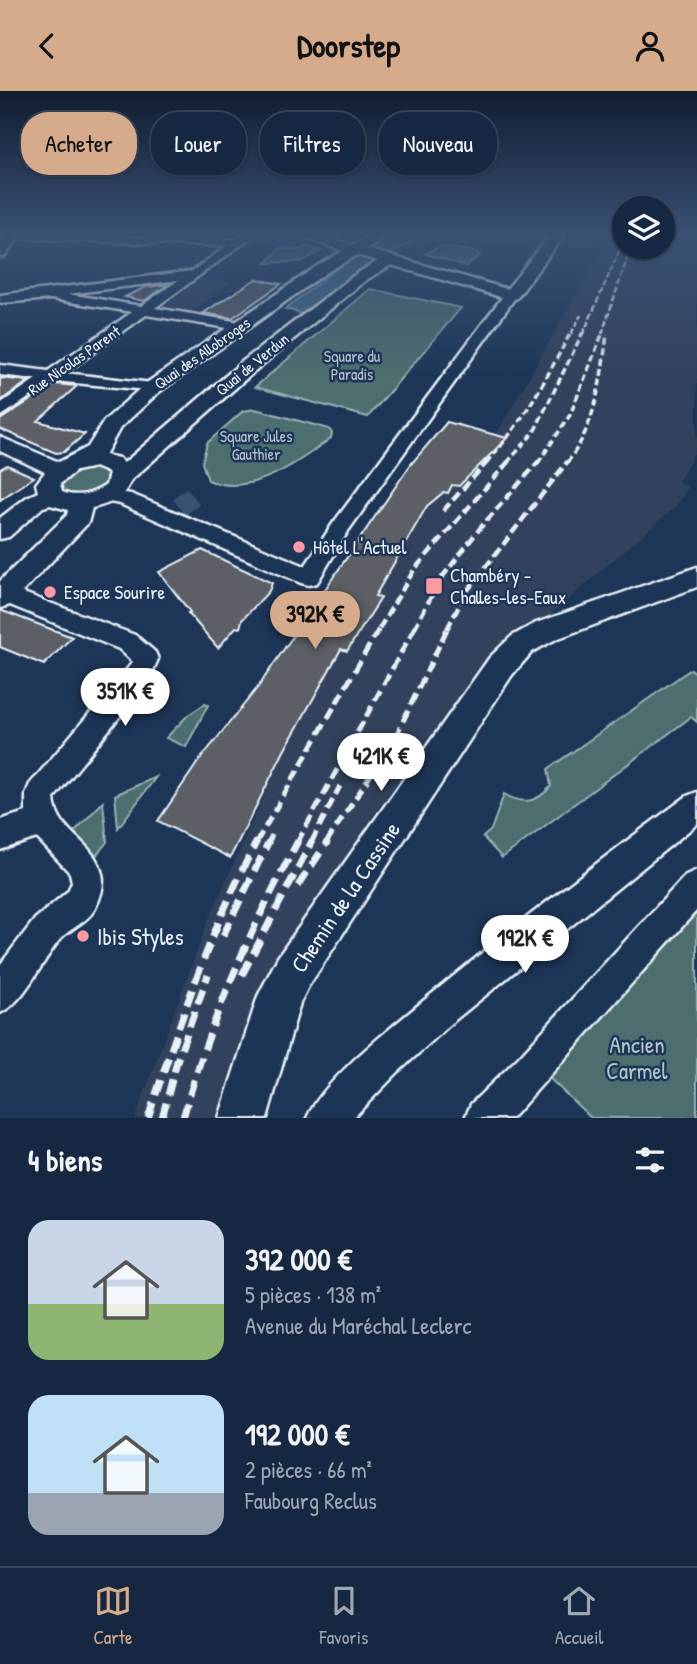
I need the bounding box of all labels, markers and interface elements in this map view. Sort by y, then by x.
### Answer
text: Doorstep [297,24,400,67]
icon: back [28,27,66,65]
icon: person [631,27,669,65]
chip: Acheter [21,112,137,175]
chip: Louer [151,112,246,175]
chip: Filtres [260,112,365,175]
chip: Nouveau [379,112,497,175]
map controls [612,196,675,259]
button: layers [612,196,675,259]
street label: Quai des Allobroges [149,312,255,394]
street label: Rue Nicolas Parent [23,320,125,400]
street label: Quai de Verdun [211,328,293,400]
park label: Square du Paradis [324,345,381,385]
park label: Square Jules Gauthier [220,425,292,465]
place label: Hôtel L'Actuel [313,534,408,560]
marker: Hôtel L'Actuel [291,539,307,555]
place label: Chambéry - Challes-les-Eaux [450,562,566,610]
marker: Chambéry - Challes-les-Eaux [424,576,444,596]
place label: Espace Sourire [64,579,165,605]
marker: Espace Sourire [42,584,58,600]
pin: 392K € [258,591,372,651]
text: 392K € [286,598,344,629]
pin: 351K € [68,669,182,728]
text: 351K € [97,675,153,706]
pin: 421K € [324,733,438,793]
text: 421K € [353,740,409,771]
street label: Chemin de la Cassine [283,815,407,979]
pin: 192K € [468,915,582,975]
place label: Ibis Styles [97,921,184,952]
text: 192K € [497,922,553,953]
marker: Ibis Styles [75,928,91,944]
park label: Ancien Carmel [606,1029,669,1086]
text: 4 biens [28,1140,102,1180]
icon: filters [631,1141,669,1179]
text: 392 000 € [245,1239,352,1279]
icon: home [84,1248,168,1332]
text: 5 pièces · 138 m² [245,1279,381,1310]
text: Avenue du Maréchal Leclerc [245,1310,471,1341]
text: 192 000 € [245,1414,350,1454]
icon: home [84,1423,168,1507]
text: 2 pièces · 66 m² [245,1454,372,1485]
text: Faubourg Reclus [245,1485,377,1516]
tab: Carte [93,1582,133,1650]
tab: Favoris [320,1582,368,1650]
tab: Accueil [555,1582,604,1650]

